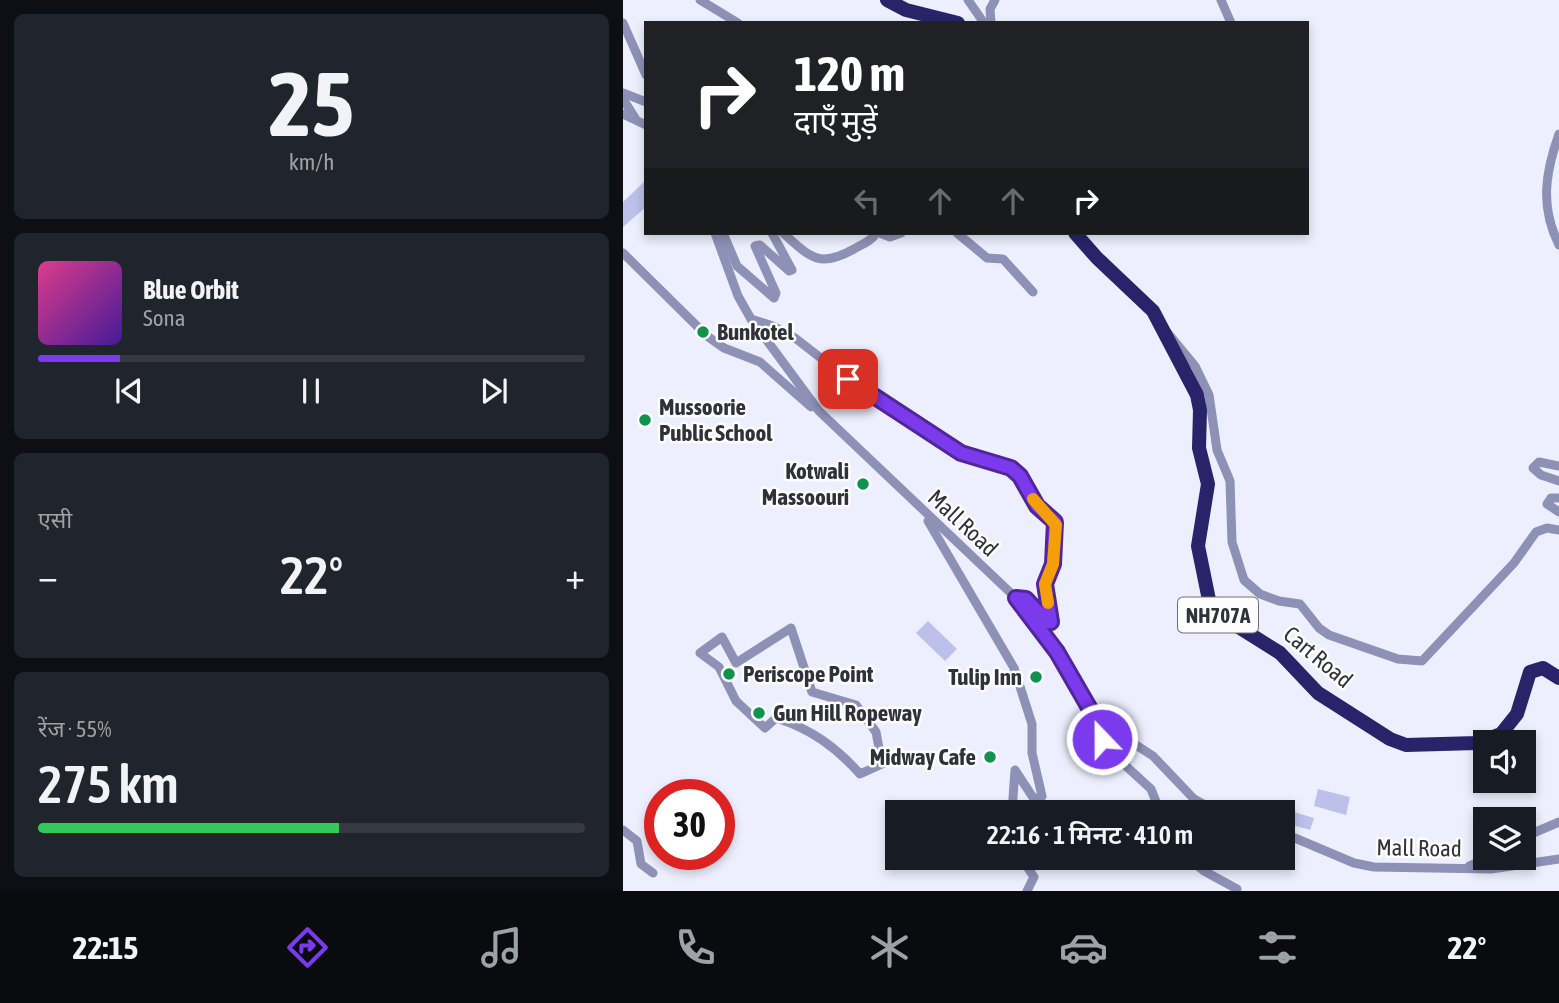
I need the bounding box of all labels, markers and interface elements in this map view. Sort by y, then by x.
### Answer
text: 120 m [794,45,905,101]
icon: right [679,49,770,140]
text: 25 [269,51,354,155]
text: दाएँ मुड़ें [794,103,878,140]
text: km/h [289,149,334,175]
icon: left [848,182,886,220]
icon: ahead [921,182,959,220]
icon: ahead [994,182,1032,220]
icon: right [1067,182,1105,220]
text: Blue Orbit [143,275,239,305]
text: Sona [143,305,185,331]
place label: Bunkotel [717,319,794,345]
marker: Bunkotel [695,324,711,340]
pin [818,349,878,409]
icon: arrive [829,360,867,398]
icon: previous [110,372,148,410]
icon: pause [292,372,330,410]
icon: next [475,372,513,410]
place label: Mussoorie Public School [659,394,773,446]
marker: Mussoorie Public School [637,412,653,428]
place label: Kotwali Massoouri [762,458,849,510]
marker: Kotwali Massoouri [855,476,871,492]
street label: Mall Road [923,484,1003,562]
text: एसी [38,507,72,533]
text: 22° [280,545,343,605]
text: − [38,554,58,597]
text: + [565,554,585,597]
road number: NH707A [1178,598,1258,632]
street label: Cart Road [1279,621,1357,693]
place label: Periscope Point [743,661,874,687]
place label: Tulip Inn [948,664,1022,690]
marker: Periscope Point [721,666,737,682]
marker: Tulip Inn [1028,669,1044,685]
place label: Gun Hill Ropeway [773,700,922,726]
position arrow [1065,702,1139,776]
marker: Gun Hill Ropeway [751,705,767,721]
text: रेंज · 55% [38,716,112,742]
map controls [1473,730,1536,870]
button: sound [1473,730,1536,793]
place label: Midway Cafe [870,744,976,770]
marker: Midway Cafe [982,749,998,765]
text: 275 km [38,754,179,814]
speed limit sign: 30 [644,779,735,870]
button: layers [1473,807,1536,870]
text: 22:16 · 1 मिनट · 410 m [987,820,1193,850]
street label: Mall Road [1376,834,1462,862]
icon: directions [283,923,332,972]
icon: music [477,923,526,972]
icon: phone [671,923,720,972]
icon: climate [865,923,914,972]
icon: car [1059,923,1108,972]
icon: filters [1253,923,1302,972]
text: 22:15 [73,929,138,966]
text: 22° [1447,929,1486,966]

